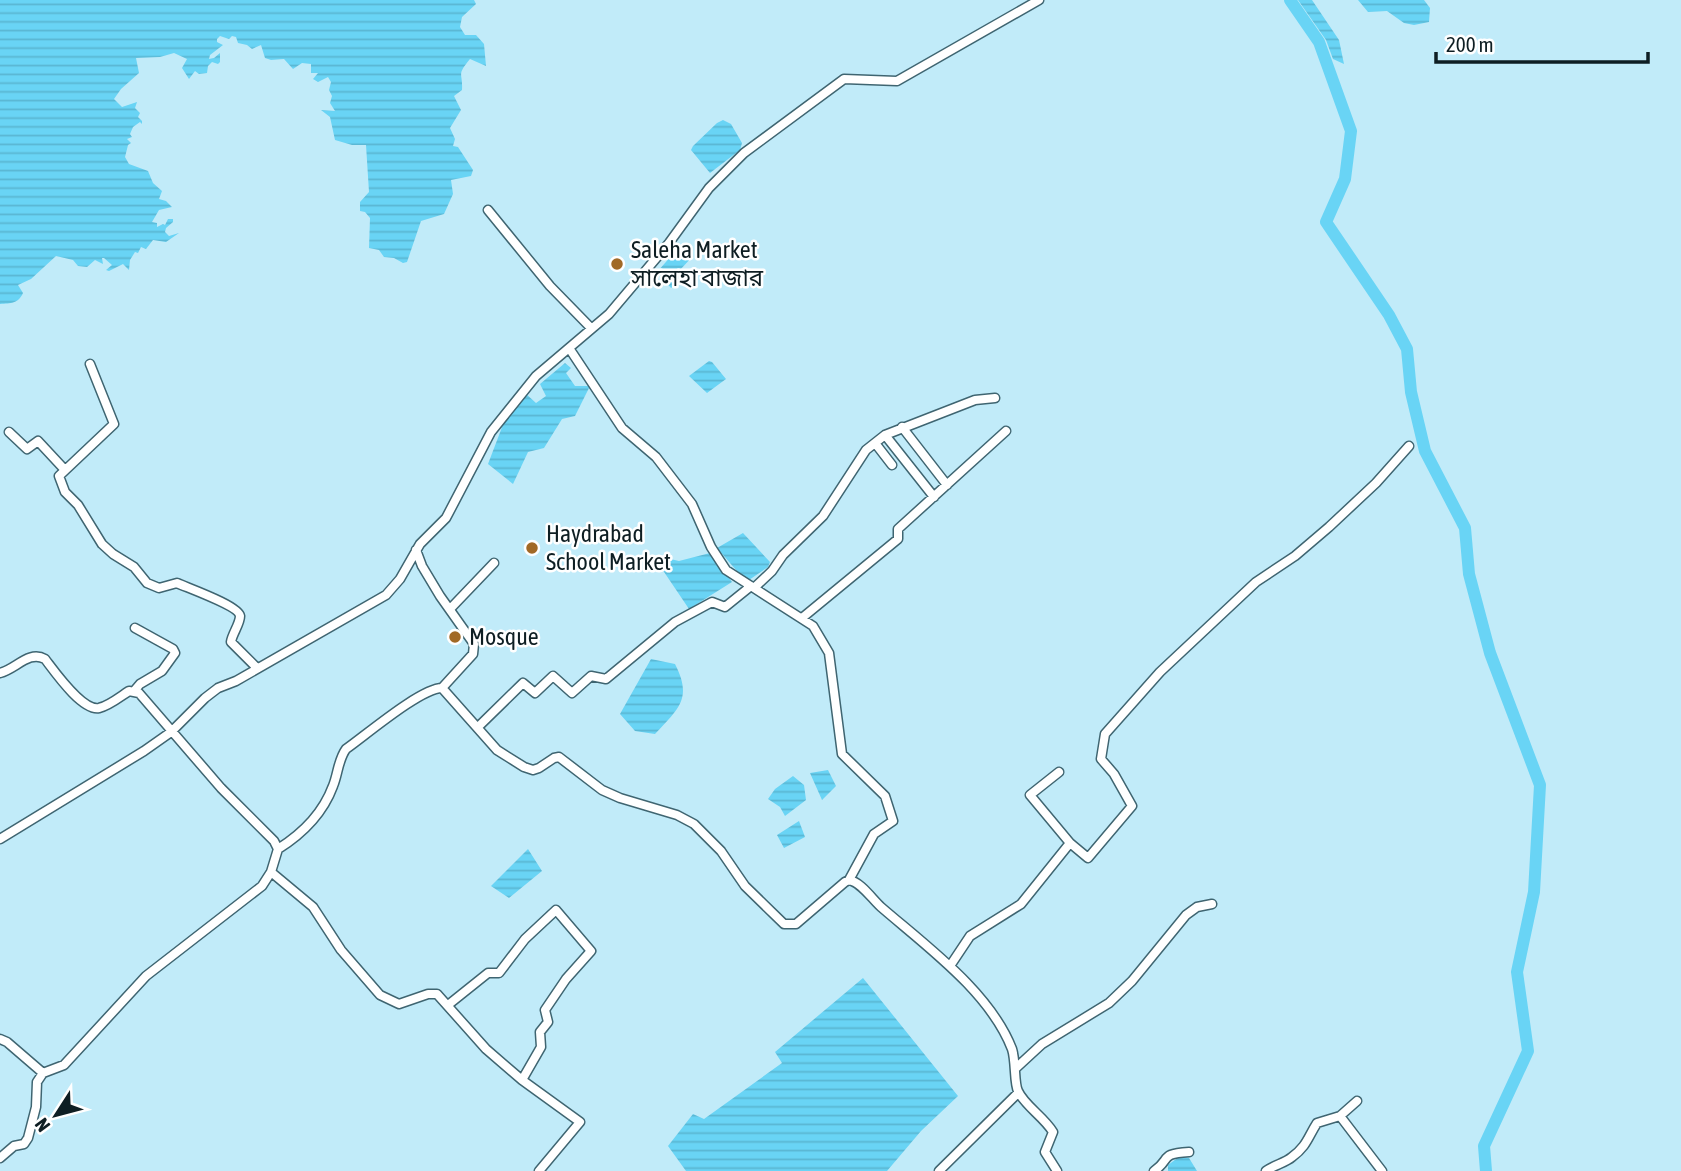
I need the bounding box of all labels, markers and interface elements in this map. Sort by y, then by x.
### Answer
scale bar [1436,21,1648,65]
text: 200 m [1446,32,1494,56]
place label: Saleha Market সালেহা বাজার [630,236,764,291]
marker: Saleha Market সালেহা বাজার [609,256,625,272]
place label: Haydrabad School Market [546,520,671,575]
marker: Haydrabad School Market [524,540,540,556]
place label: Mosque [469,623,539,650]
marker: Mosque [447,629,463,645]
north arrow [21,1080,91,1150]
text: N [30,1114,54,1136]

